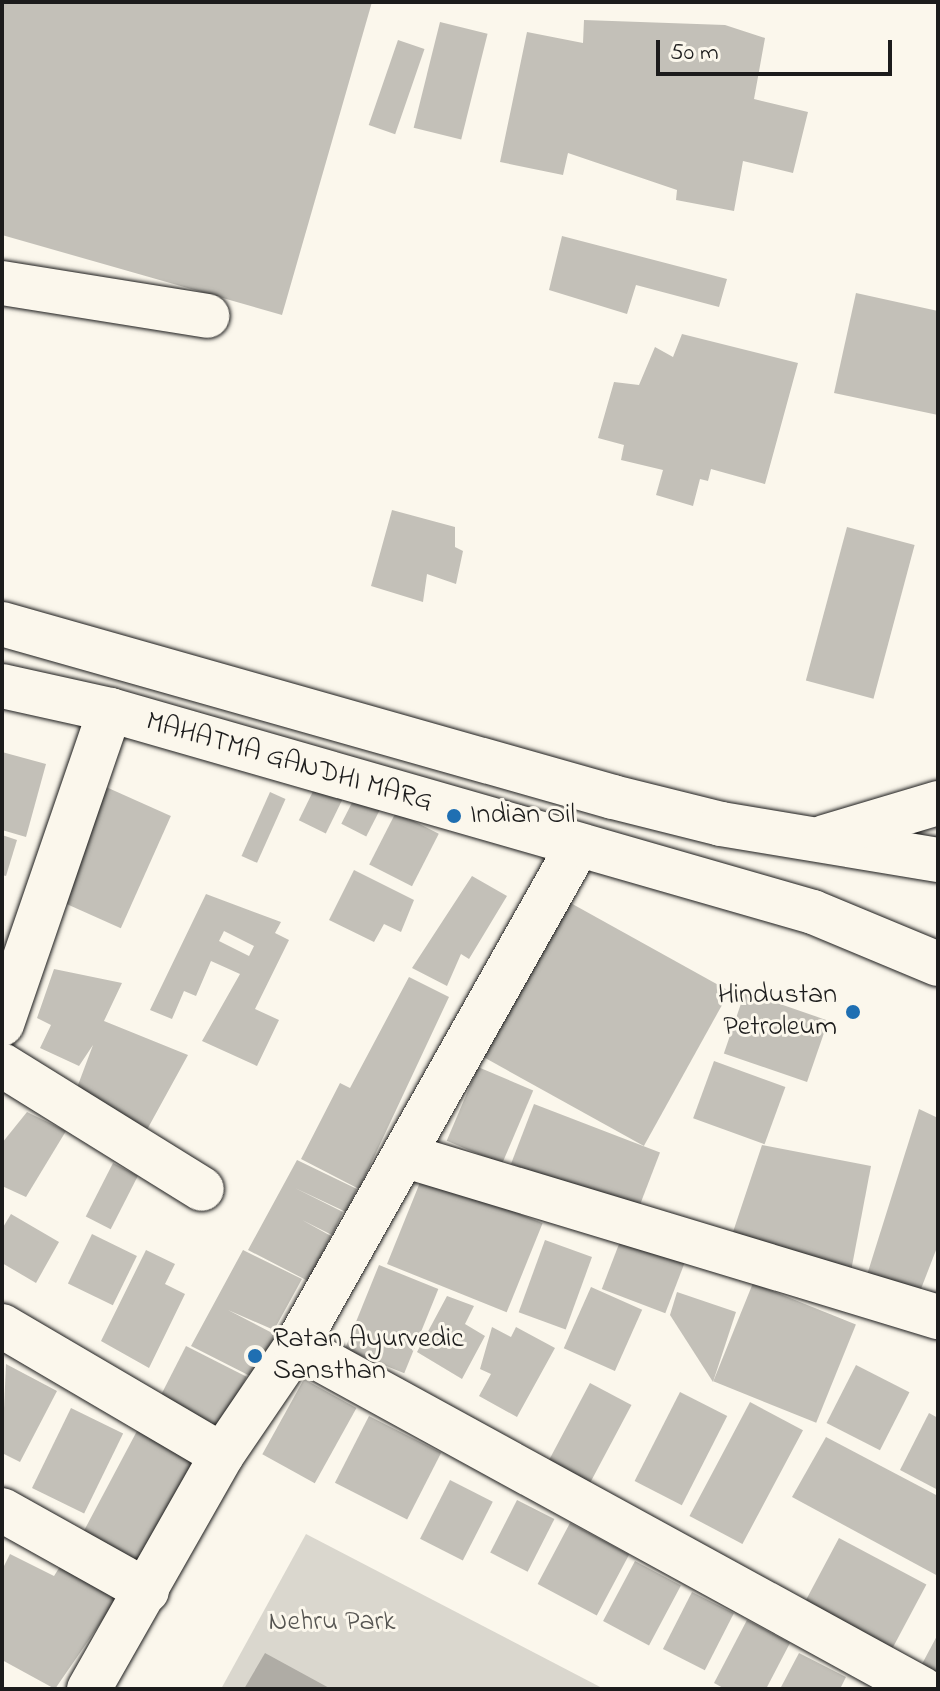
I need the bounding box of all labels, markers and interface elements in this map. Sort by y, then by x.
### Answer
scale bar [660,24,896,74]
text: 50 m [670,36,719,71]
street label: MAHATMA GANDHI MARG [142,706,436,820]
place label: Indian Oil [470,799,575,833]
marker: Indian Oil [445,807,463,825]
place label: Hindustan Petroleum [718,979,837,1045]
marker: Hindustan Petroleum [844,1003,862,1021]
place label: Ratan Ayurvedic Sansthan [273,1323,464,1389]
marker: Ratan Ayurvedic Sansthan [244,1345,266,1367]
park label: Nehru Park [269,1606,395,1640]

